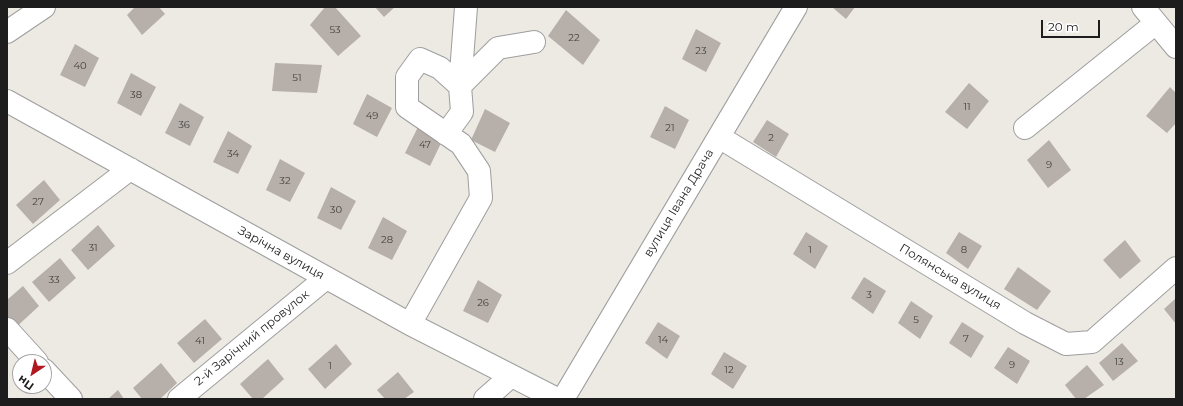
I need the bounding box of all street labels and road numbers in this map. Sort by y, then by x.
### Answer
street label: вулиця Івана Драча [641,146,717,260]
street label: Зарічна вулиця [235,223,327,283]
street label: Полянська вулиця [897,241,1003,313]
street label: 2-й Зарічний провулок [192,287,312,389]

